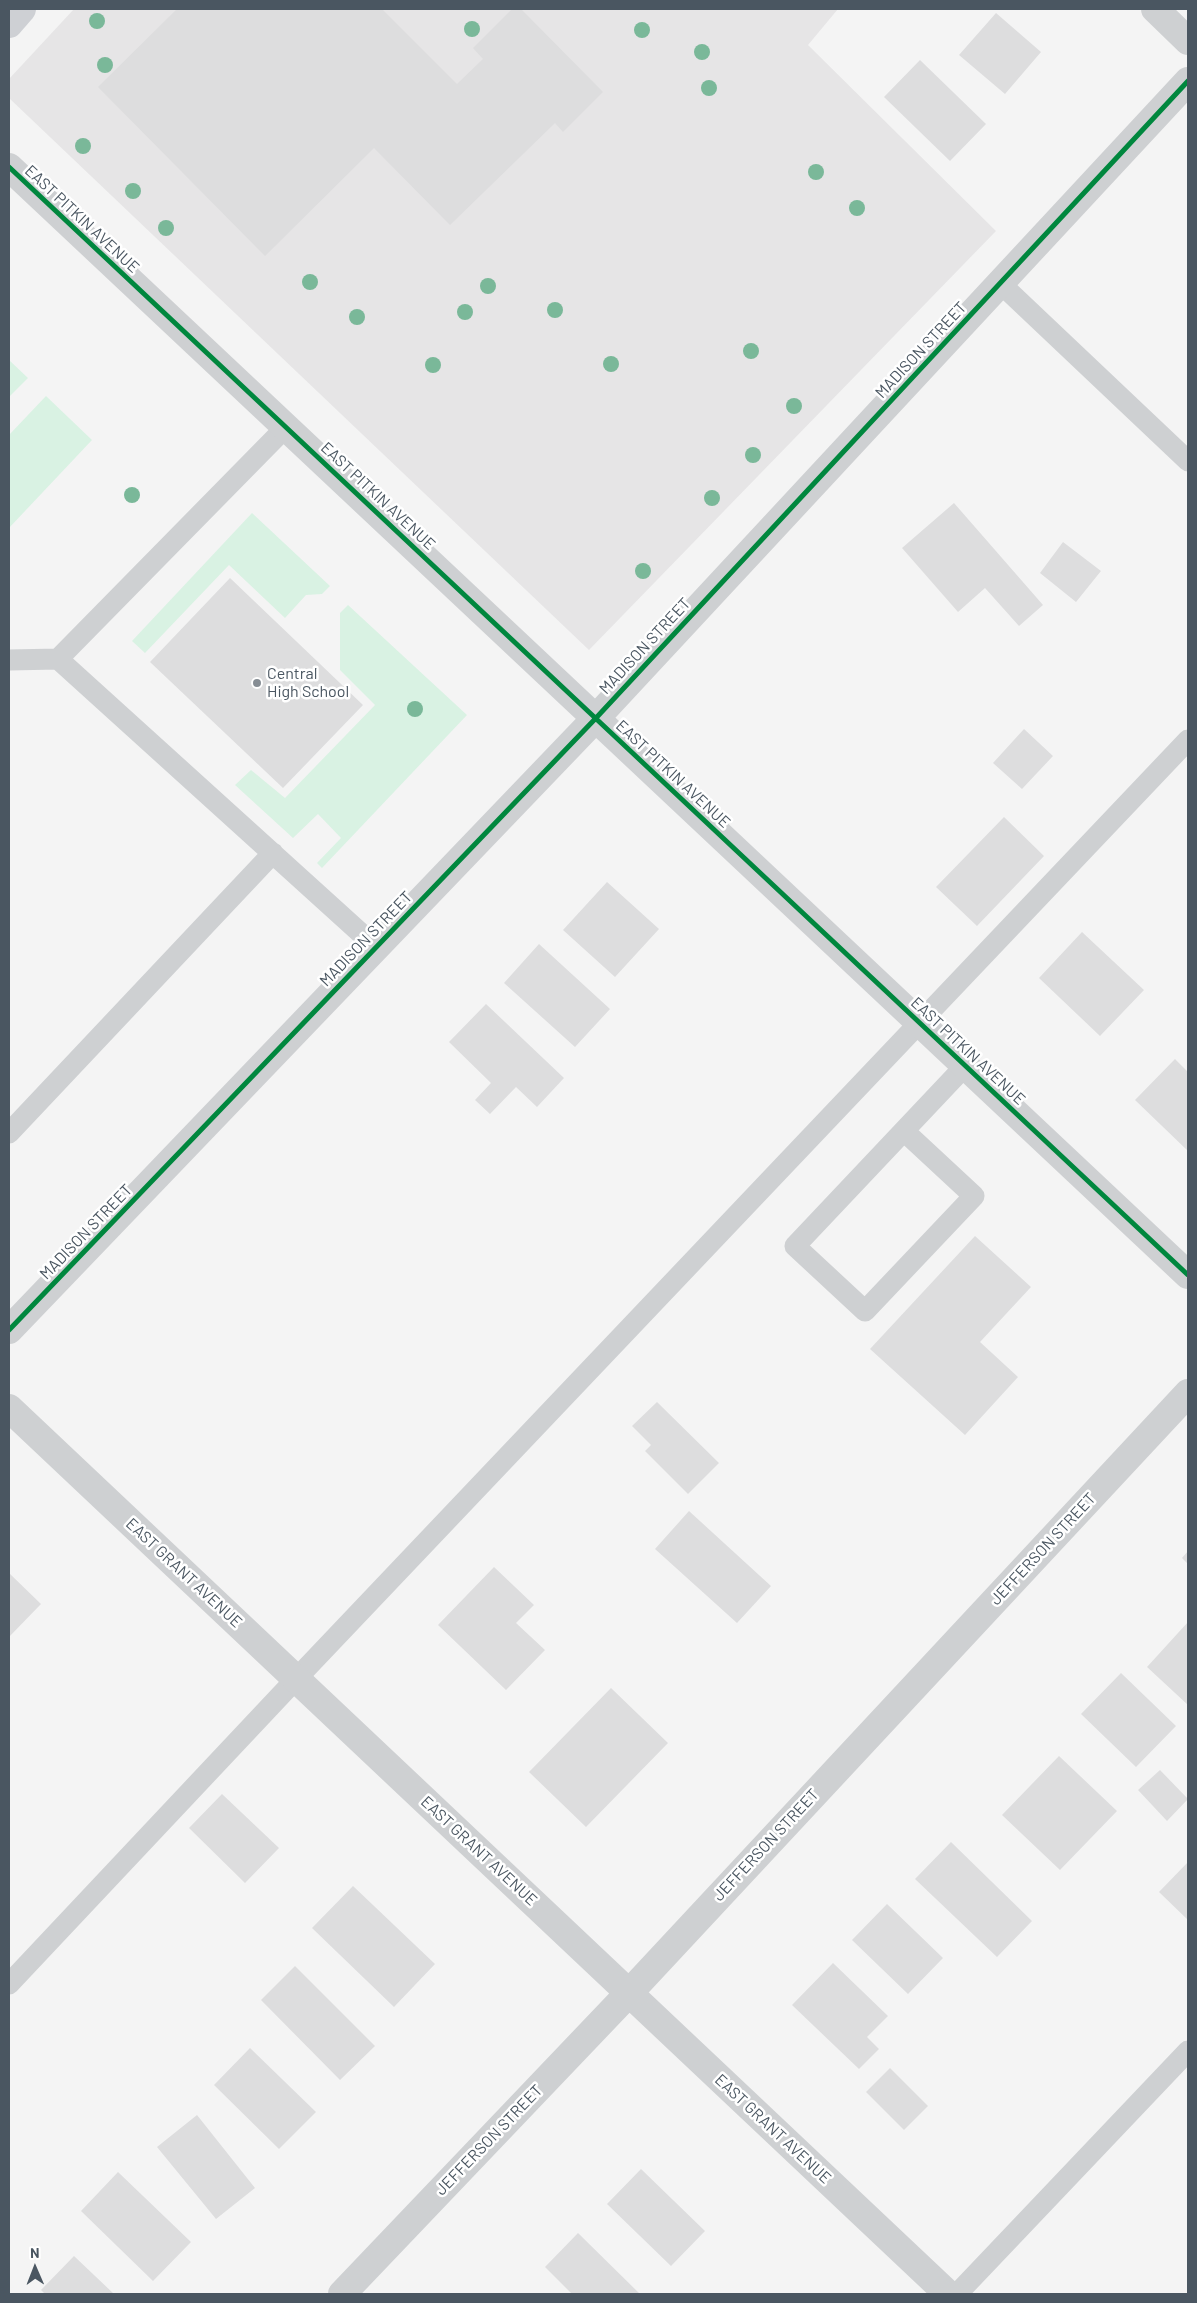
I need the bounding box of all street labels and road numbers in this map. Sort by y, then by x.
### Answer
street label: EAST PITKIN AVENUE [21,161,143,277]
street label: MADISON STREET [871,298,971,402]
street label: EAST PITKIN AVENUE [317,438,439,554]
street label: MADISON STREET [595,594,695,698]
street label: EAST PITKIN AVENUE [612,716,734,832]
street label: MADISON STREET [316,887,416,991]
street label: EAST PITKIN AVENUE [907,993,1029,1109]
street label: MADISON STREET [36,1180,136,1284]
street label: JEFFERSON STREET [986,1489,1100,1609]
street label: EAST GRANT AVENUE [122,1514,246,1632]
street label: JEFFERSON STREET [709,1785,823,1905]
street label: EAST GRANT AVENUE [417,1792,541,1910]
street label: EAST GRANT AVENUE [711,2070,835,2188]
street label: JEFFERSON STREET [431,2081,547,2199]

